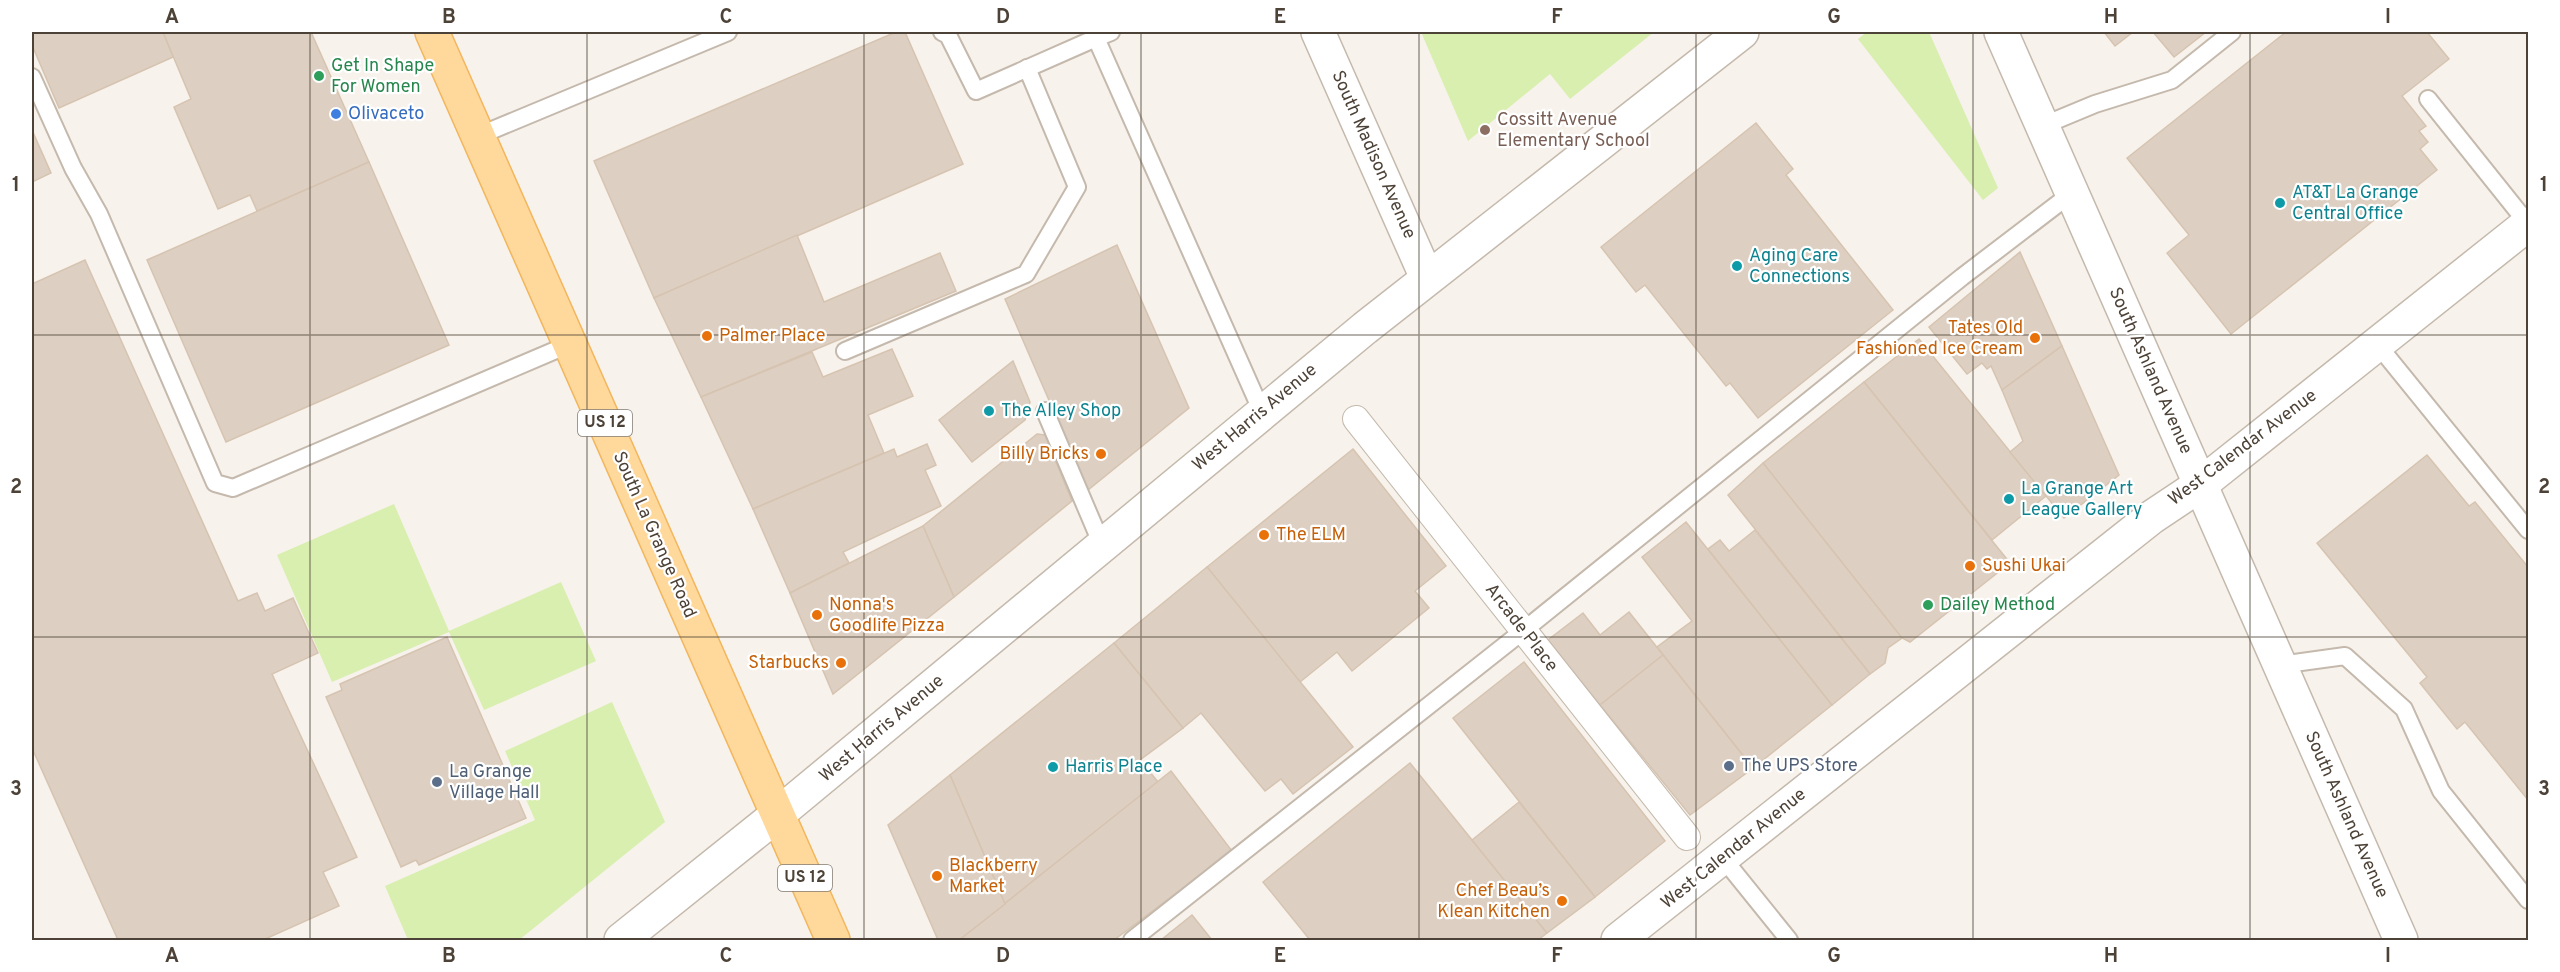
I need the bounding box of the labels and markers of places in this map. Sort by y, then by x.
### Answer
place label: Get In Shape For Women [331,55,434,99]
marker: Get In Shape For Women [312,69,326,83]
place label: Olivaceto [348,103,424,126]
marker: Olivaceto [329,107,343,121]
place label: Cossitt Avenue Elementary School [1497,109,1650,153]
marker: Cossitt Avenue Elementary School [1478,123,1492,137]
place label: AT&T La Grange Central Office [2292,182,2419,226]
marker: AT&T La Grange Central Office [2273,196,2287,210]
place label: Aging Care Connections [1749,245,1850,289]
marker: Aging Care Connections [1730,259,1744,273]
place label: Tates Old Fashioned Ice Cream [1856,317,2023,361]
place label: Palmer Place [719,325,825,348]
marker: Palmer Place [700,329,714,343]
marker: Tates Old Fashioned Ice Cream [2028,331,2042,345]
place label: The Alley Shop [1001,400,1121,423]
marker: The Alley Shop [982,404,996,418]
place label: Billy Bricks [999,443,1089,466]
marker: Billy Bricks [1094,447,1108,461]
place label: La Grange Art League Gallery [2021,478,2142,522]
marker: La Grange Art League Gallery [2002,492,2016,506]
place label: The ELM [1276,524,1346,547]
marker: The ELM [1257,528,1271,542]
place label: Sushi Ukai [1982,555,2066,578]
marker: Sushi Ukai [1963,559,1977,573]
place label: Nonna's Goodlife Pizza [829,594,944,638]
place label: Dailey Method [1940,594,2055,617]
marker: Dailey Method [1921,598,1935,612]
marker: Nonna's Goodlife Pizza [810,608,824,622]
place label: Starbucks [748,652,829,675]
marker: Starbucks [834,656,848,670]
place label: The UPS Store [1741,755,1858,778]
place label: Harris Place [1065,756,1162,779]
marker: The UPS Store [1722,759,1736,773]
marker: Harris Place [1046,760,1060,774]
place label: La Grange Village Hall [449,761,539,805]
marker: La Grange Village Hall [430,775,444,789]
place label: Blackberry Market [949,855,1038,899]
marker: Blackberry Market [930,869,944,883]
place label: Chef Beau’s Klean Kitchen [1437,880,1550,924]
marker: Chef Beau’s Klean Kitchen [1555,894,1569,908]

